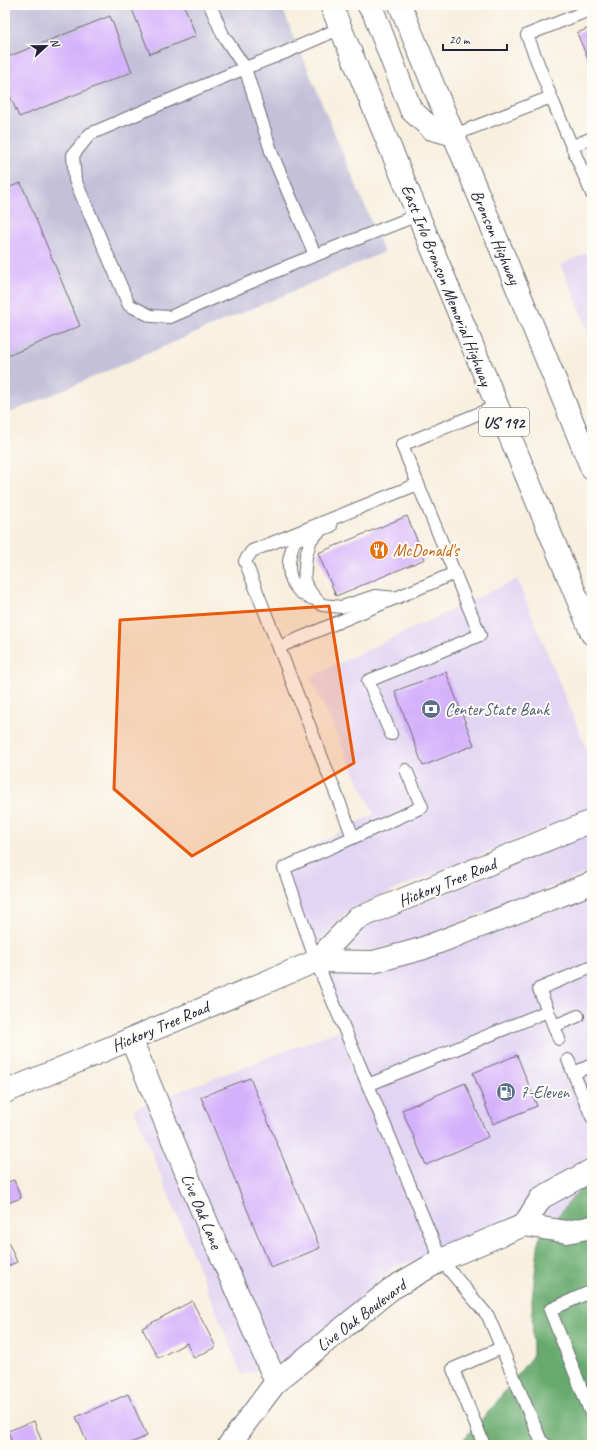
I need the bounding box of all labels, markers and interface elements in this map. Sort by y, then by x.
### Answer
north arrow [26,26,66,66]
scale bar [443,26,507,52]
text: 20 m [449,32,471,48]
text: N [48,36,64,50]
street label: East Irlo Bronson Memorial Highway [396,181,497,390]
street label: Bronson Highway [466,187,525,289]
road number: US 192 [479,408,529,436]
restaurant icon: McDonald's [368,539,390,561]
place label: McDonald's [393,540,461,561]
bank icon: CenterState Bank [420,698,442,720]
place label: CenterState Bank [445,699,551,720]
street label: Hickory Tree Road [395,852,501,912]
street label: Hickory Tree Road [108,996,214,1056]
fuel station icon: 7-Eleven [495,1081,517,1103]
place label: 7-Eleven [520,1082,571,1103]
street label: Live Oak Lane [176,1170,227,1253]
street label: Live Oak Boulevard [312,1273,412,1356]

